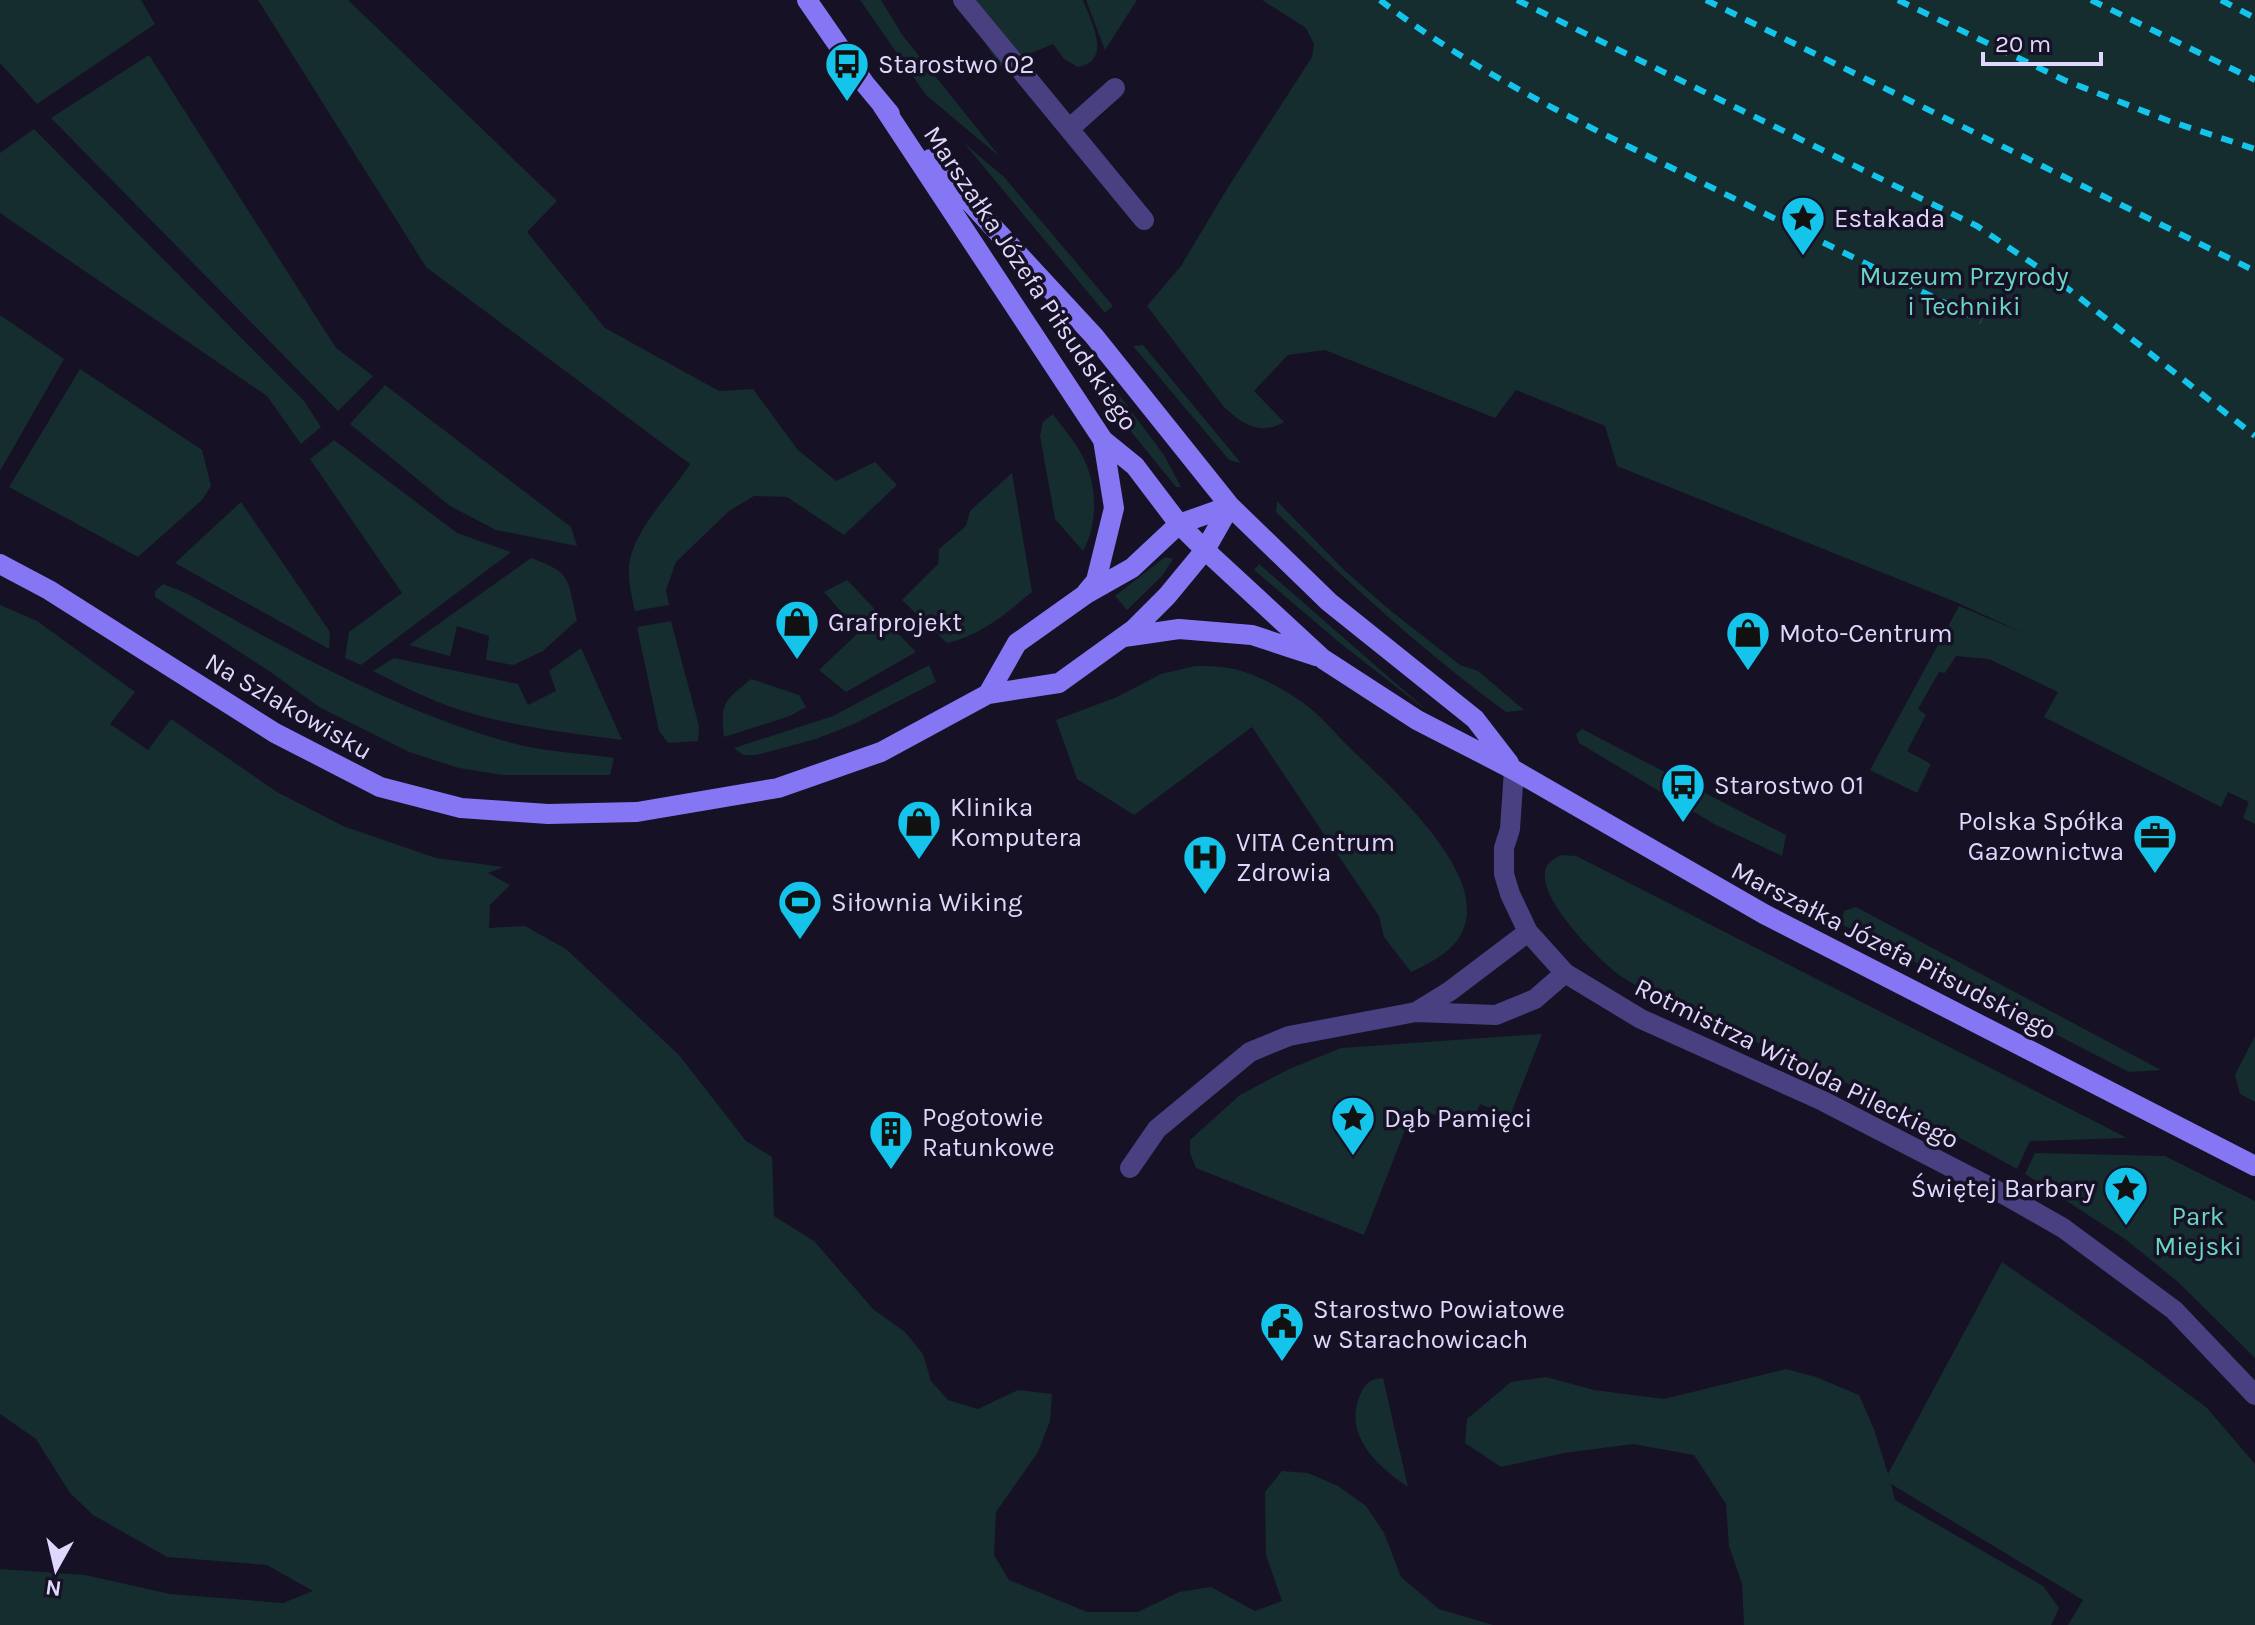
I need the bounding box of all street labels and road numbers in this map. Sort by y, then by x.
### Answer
street label: Marszałka Józefa Piłsudskiego [917,120,1144,436]
street label: Na Szlakowisku [200,646,378,767]
street label: Marszałka Józefa Piłsudskiego [1726,855,2062,1046]
street label: Rotmistrza Witolda Pileckiego [1630,971,1964,1156]

